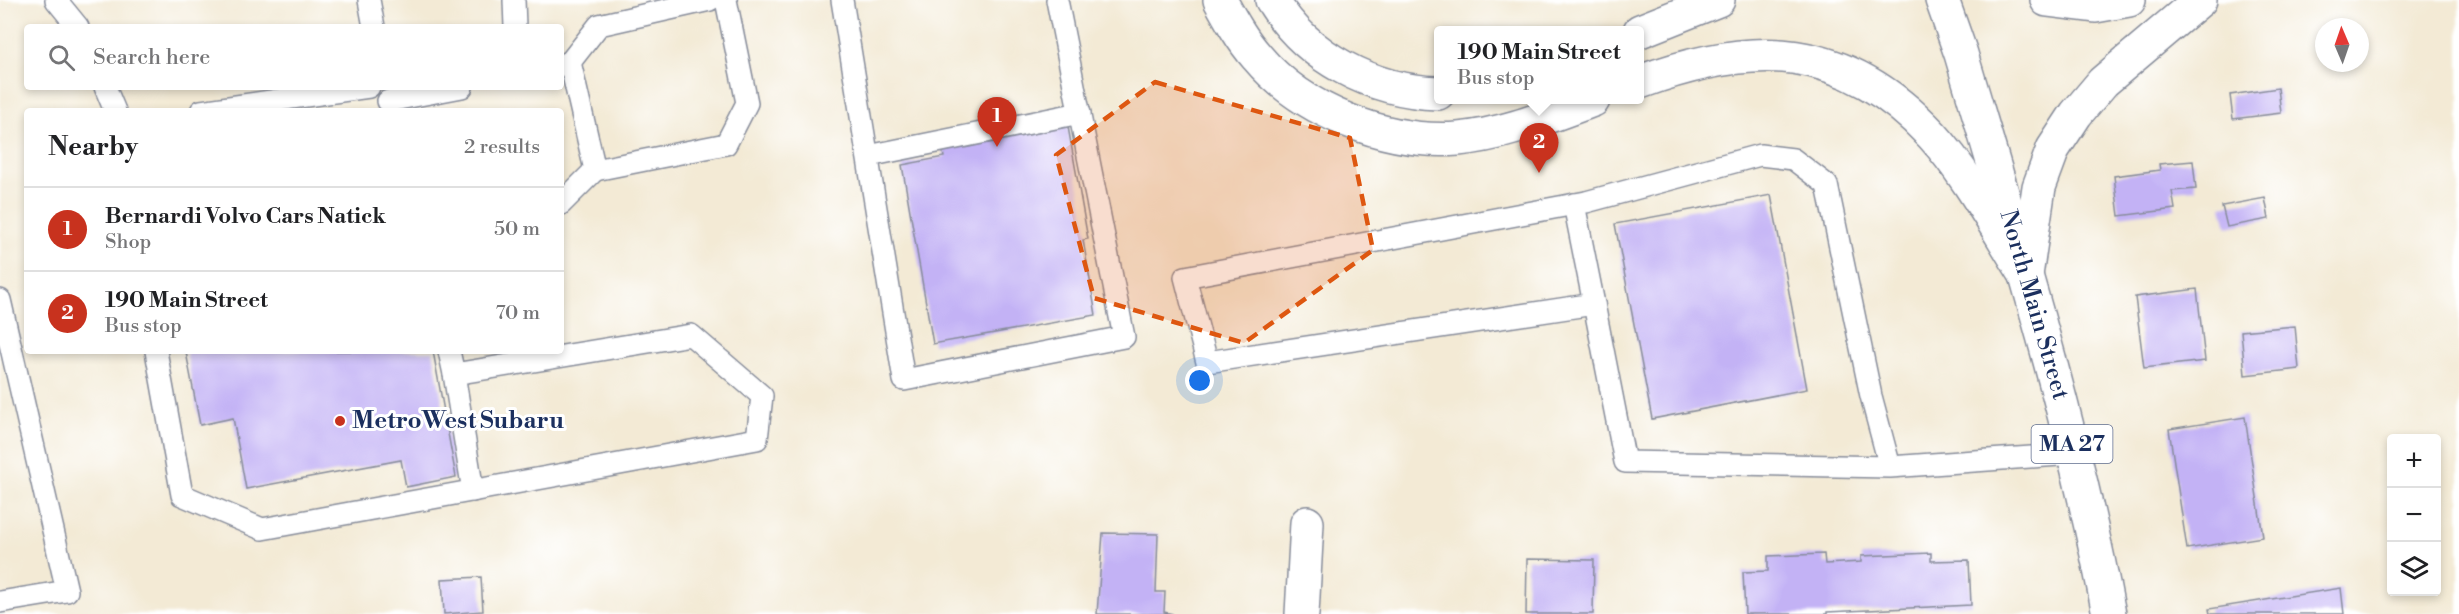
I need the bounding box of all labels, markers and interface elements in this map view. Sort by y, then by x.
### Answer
north arrow [2315,18,2369,72]
search box [24,24,564,90]
popup [1434,26,1644,104]
text: 190 Main Street [1458,39,1620,66]
icon: search [45,41,78,74]
text: Search here [93,44,210,71]
text: Bus stop [1458,66,1534,91]
pin: 1 [978,98,1016,147]
pin: 2 [1520,124,1558,173]
text: Nearby [48,131,138,163]
text: 2 results [464,135,540,160]
text: Bernardi Volvo Cars Natick [105,203,386,230]
street label: North Main Street [1993,207,2076,404]
text: 1 [63,217,72,242]
text: 50 m [494,217,540,242]
text: Shop [105,230,151,255]
text: 190 Main Street [105,287,268,314]
text: 2 [61,301,74,326]
text: 70 m [496,301,540,326]
text: Bus stop [105,314,182,339]
your location [1185,366,1214,395]
place label: MetroWest Subaru [352,406,564,436]
marker: MetroWest Subaru [333,414,347,428]
road number: MA 27 [2032,425,2112,463]
map controls [2387,434,2441,596]
button: + [2387,434,2441,488]
button: − [2387,488,2441,542]
button: layers [2387,542,2441,596]

